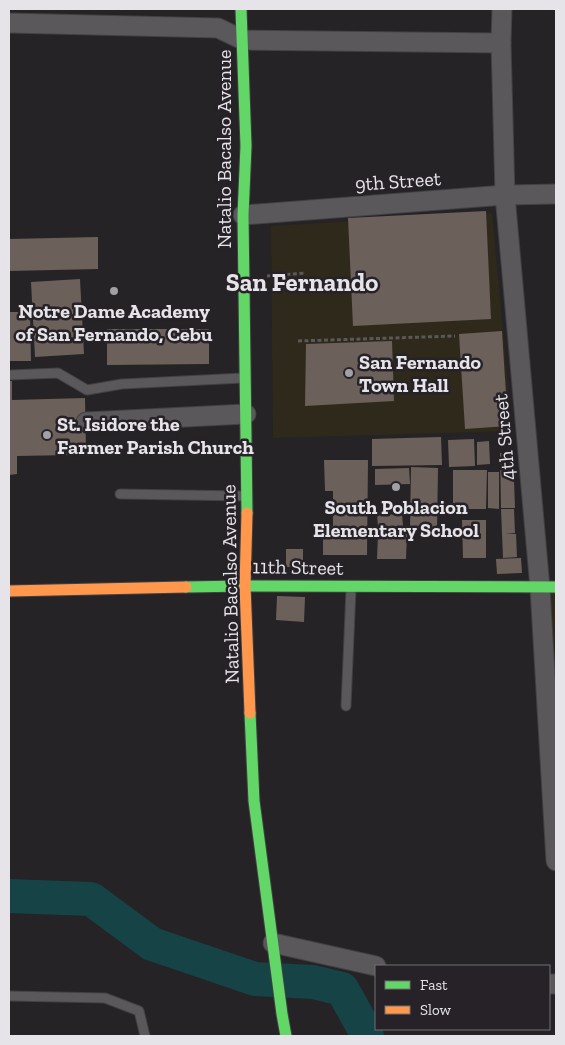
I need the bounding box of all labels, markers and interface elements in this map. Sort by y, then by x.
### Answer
street label: Natalio Bacalso Avenue [212,49,236,249]
street label: 9th Street [354,166,442,196]
district label: San Fernando [226,267,378,297]
marker: Notre Dame Academy of San Fernando, Cebu [108,285,120,297]
place label: Notre Dame Academy of San Fernando, Cebu [16,299,213,346]
place label: San Fernando Town Hall [359,350,482,397]
marker: San Fernando Town Hall [343,367,355,379]
street label: 4th Street [488,392,520,481]
place label: St. Isidore the Farmer Parish Church [57,412,254,459]
marker: St. Isidore the Farmer Parish Church [41,429,53,441]
marker: South Poblacion Elementary School [390,481,402,493]
street label: Natalio Bacalso Avenue [216,484,244,684]
place label: South Poblacion Elementary School [313,495,479,542]
street label: 11th Street [252,554,344,580]
legend [375,965,550,1030]
text: Fast [420,976,448,994]
text: Slow [420,1001,452,1019]

